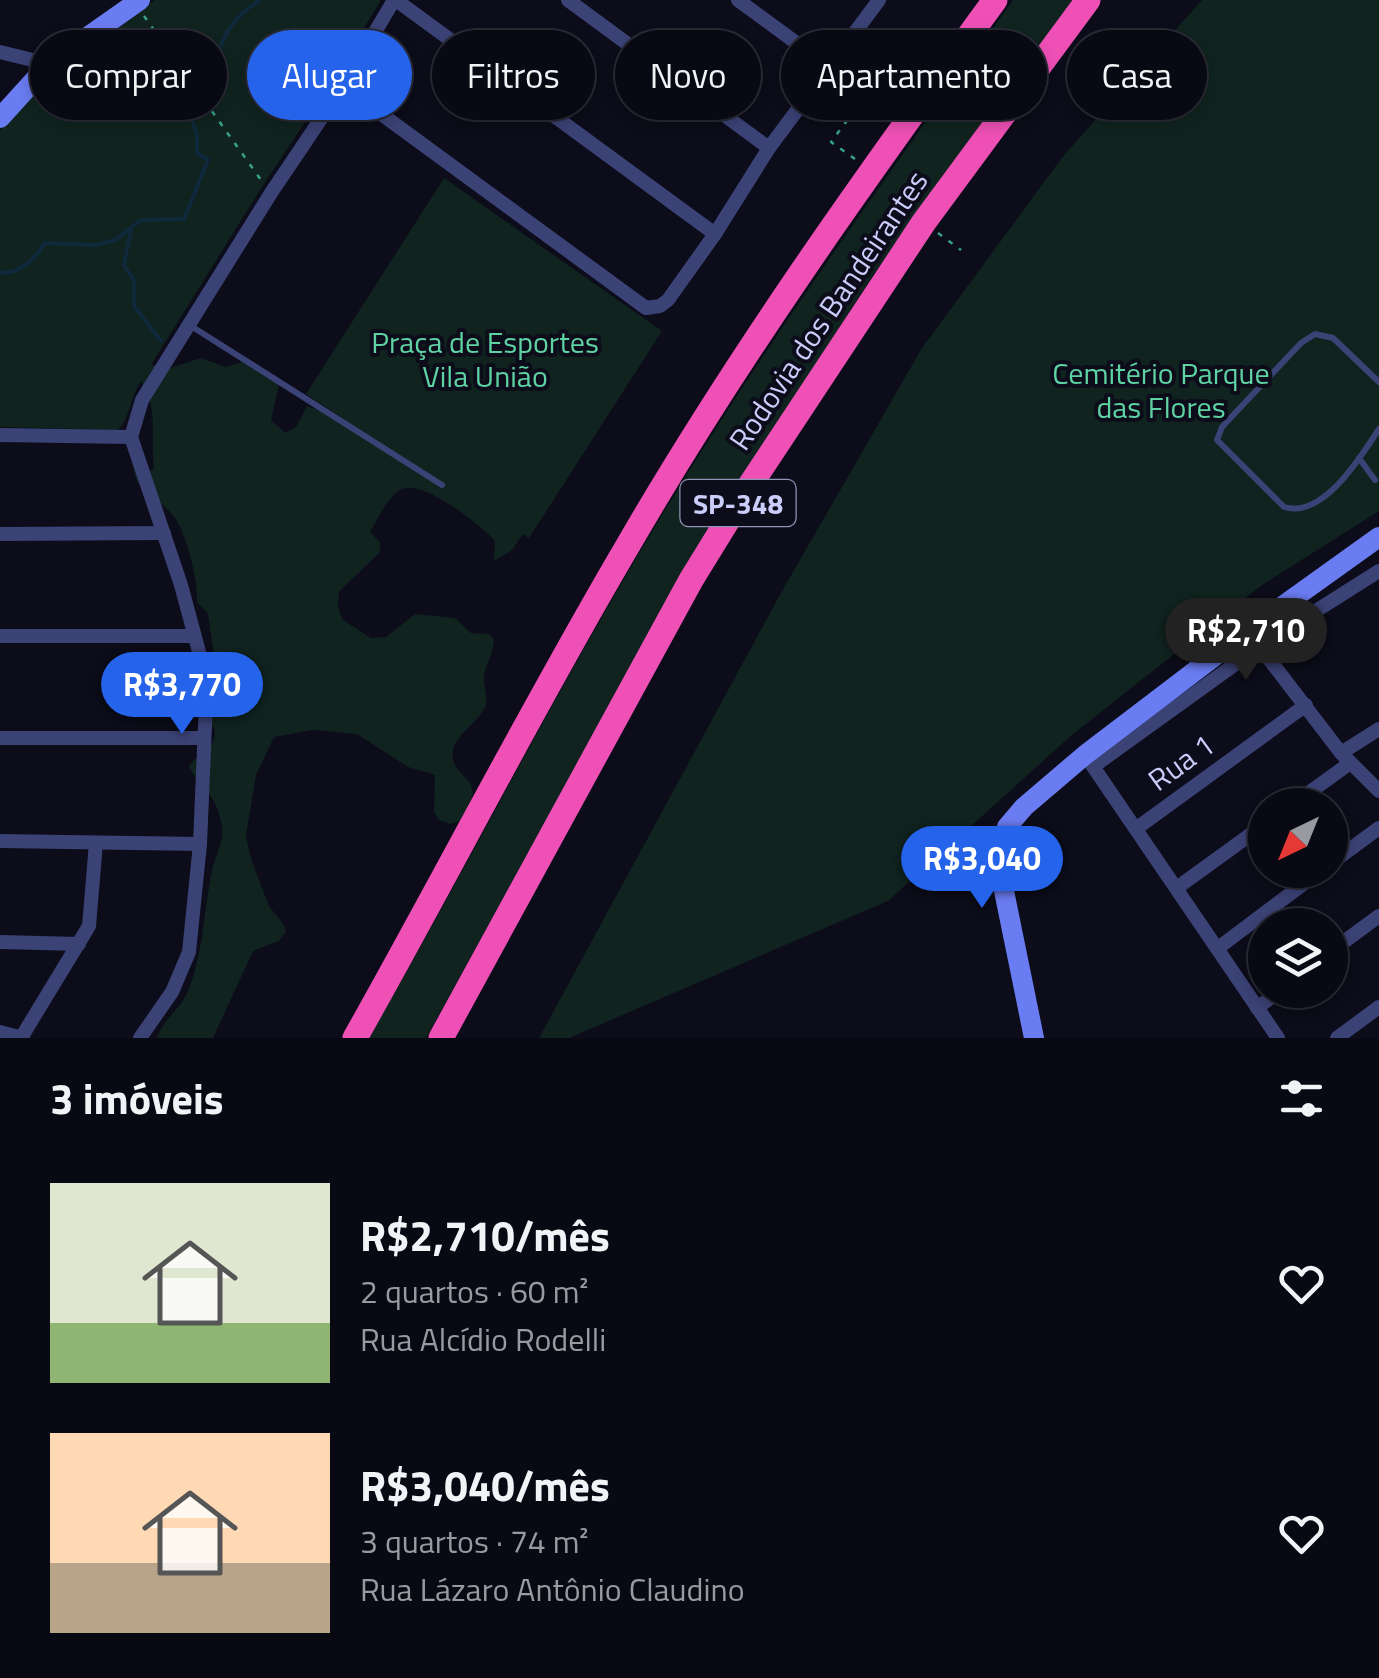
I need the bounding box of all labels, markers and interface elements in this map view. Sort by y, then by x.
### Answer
chip: Comprar [30,30,227,120]
chip: Alugar [247,30,412,120]
chip: Filtros [432,30,595,120]
chip: Novo [615,30,761,120]
chip: Apartamento [781,30,1047,120]
chip: Casa [1067,30,1207,120]
street label: Rodovia dos Bandeirantes [717,161,939,459]
park label: Praça de Esportes Vila União [371,319,599,399]
park label: Cemitério Parque das Flores [1052,350,1270,430]
road number: SP-348 [680,480,796,526]
pin: R$2,710 [1154,598,1338,683]
text: R$2,710 [1187,606,1305,654]
pin: R$3,770 [90,652,274,737]
text: R$3,770 [123,660,241,708]
street label: Rua 1 [1138,722,1224,802]
north arrow [1248,788,1348,888]
map controls [1248,788,1348,1008]
pin: R$3,040 [890,826,1074,911]
text: R$3,040 [923,834,1041,882]
button: layers [1248,908,1348,1008]
text: 3 imóveis [50,1066,224,1130]
icon: filters [1274,1071,1329,1126]
text: R$2,710/mês [360,1203,610,1267]
icon: home [130,1223,250,1343]
icon: heart [1274,1256,1329,1311]
text: 2 quartos · 60 m² [360,1267,589,1315]
text: Rua Alcídio Rodelli [360,1315,606,1363]
text: R$3,040/mês [360,1453,610,1517]
icon: home [130,1473,250,1593]
icon: heart [1274,1506,1329,1561]
text: 3 quartos · 74 m² [360,1517,589,1565]
text: Rua Lázaro Antônio Claudino [360,1565,745,1613]

